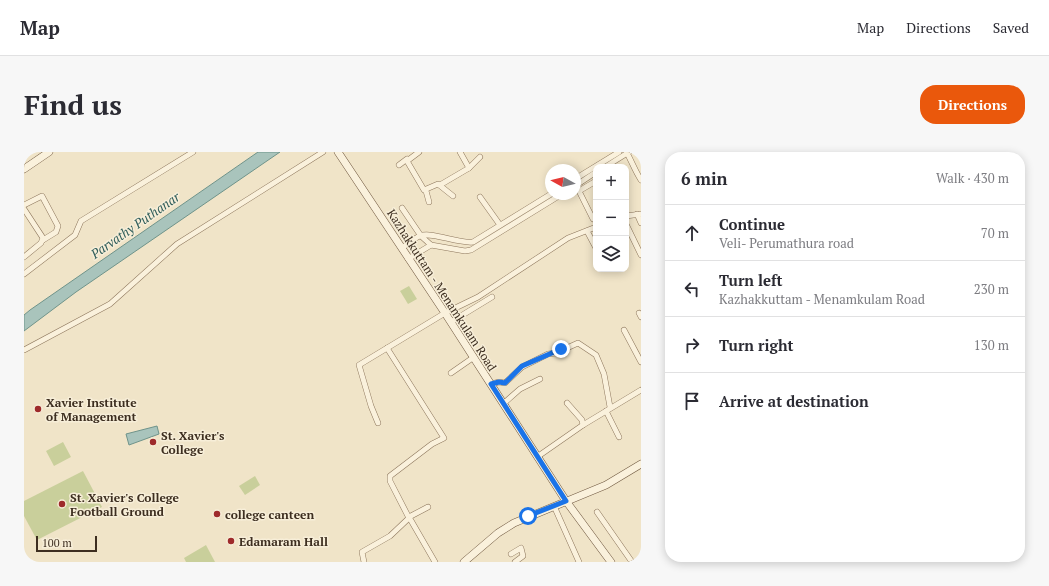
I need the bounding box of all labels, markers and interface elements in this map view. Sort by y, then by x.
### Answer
text: Map [20,15,60,40]
text: Map [857,18,884,37]
text: Directions [906,18,971,37]
text: Saved [993,18,1029,37]
button: Directions [920,85,1025,124]
text: Find us [24,86,122,123]
north arrow [545,164,581,200]
map controls [593,164,629,272]
button: + [593,164,629,200]
text: 6 min [681,167,728,190]
text: Walk · 430 m [936,169,1009,187]
water label: Parvathy Puthanar [86,187,184,263]
button: − [593,200,629,236]
street label: Kazhakkuttam - Menamkulam Road [384,206,500,374]
text: Continue [719,214,785,234]
icon: ahead [681,222,703,244]
text: 70 m [981,224,1009,242]
text: Veli- Perumathura road [719,234,854,252]
button: layers [593,236,629,272]
text: Turn left [719,270,783,290]
icon: left [681,278,703,300]
text: 230 m [974,280,1009,298]
text: Kazhakkuttam - Menamkulam Road [719,290,925,308]
icon: right [681,334,703,356]
text: Turn right [719,335,794,355]
text: 130 m [974,336,1009,354]
route end [552,340,570,358]
icon: arrive [681,390,703,412]
text: Arrive at destination [719,391,869,411]
place label: Xavier Institute of Management [46,395,137,424]
marker: Xavier Institute of Management [33,404,43,414]
place label: St. Xavier's College [161,428,225,457]
marker: St. Xavier's College [148,437,158,447]
place label: St. Xavier's College Football Ground [70,490,180,519]
marker: St. Xavier's College Football Ground [57,499,67,509]
place label: college canteen [225,507,315,522]
route start [519,507,537,525]
marker: college canteen [212,509,222,519]
scale bar [36,534,97,553]
place label: Edamaram Hall [239,534,328,549]
text: 100 m [42,536,72,550]
marker: Edamaram Hall [226,536,236,546]

